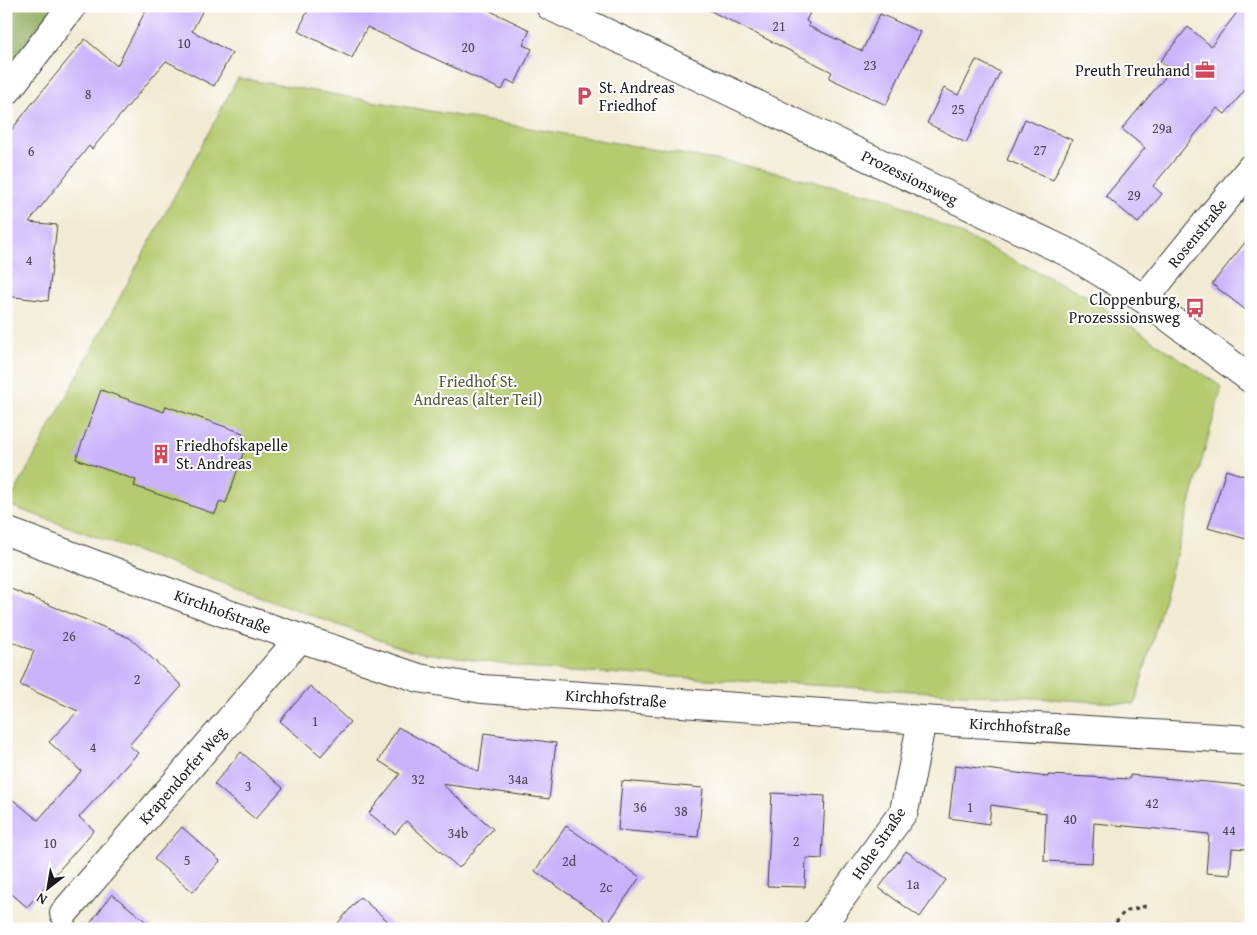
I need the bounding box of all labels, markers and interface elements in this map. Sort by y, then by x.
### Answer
house number: 21 [772,16,786,36]
house number: 10 [177,33,191,53]
house number: 20 [461,37,475,57]
house number: 23 [863,55,877,75]
place label: Preuth Treuhand [1075,58,1190,82]
office icon: Preuth Treuhand [1194,59,1216,81]
place label: St. Andreas Friedhof [599,75,675,117]
house number: 8 [85,84,92,104]
parking icon: St. Andreas Friedhof [573,85,595,107]
house number: 25 [951,99,965,119]
house number: 29a [1152,118,1172,138]
house number: 27 [1033,140,1047,160]
house number: 6 [28,141,35,161]
street label: Prozessionsweg [858,143,962,211]
house number: 29 [1127,185,1141,205]
street label: Rosenstraße [1162,193,1232,273]
house number: 4 [26,250,33,270]
place label: Cloppenburg, Prozesssionsweg [1069,287,1180,329]
bus stop icon: Cloppenburg, Prozesssionsweg [1184,297,1206,319]
park label: Friedhof St. Andreas (alter Teil) [414,369,542,411]
place label: Friedhofskapelle St. Andreas [176,433,288,475]
building icon: Friedhofskapelle St. Andreas [150,443,172,465]
street label: Kirchhofstraße [171,582,275,640]
house number: 26 [62,626,76,646]
house number: 2 [134,669,140,689]
street label: Kirchhofstraße [565,682,667,714]
street label: Kirchhofstraße [969,710,1071,742]
house number: 1 [312,711,318,731]
street label: Krapendorfer Weg [133,721,231,829]
house number: 4 [90,737,97,757]
house number: 32 [411,769,425,789]
house number: 34a [508,769,528,789]
house number: 3 [245,776,251,796]
house number: 42 [1145,793,1159,813]
house number: 36 [633,797,647,817]
house number: 1 [967,797,973,817]
house number: 38 [674,801,688,821]
street label: Hohe Straße [845,802,911,884]
house number: 40 [1063,809,1077,829]
house number: 44 [1222,820,1236,840]
house number: 34b [448,823,468,843]
house number: 2 [793,831,799,851]
house number: 10 [43,833,57,853]
house number: 5 [184,850,190,870]
house number: 2d [562,851,577,871]
north arrow [22,862,72,912]
house number: 1a [906,874,920,894]
house number: 2c [600,877,612,897]
text: N [32,888,50,910]

